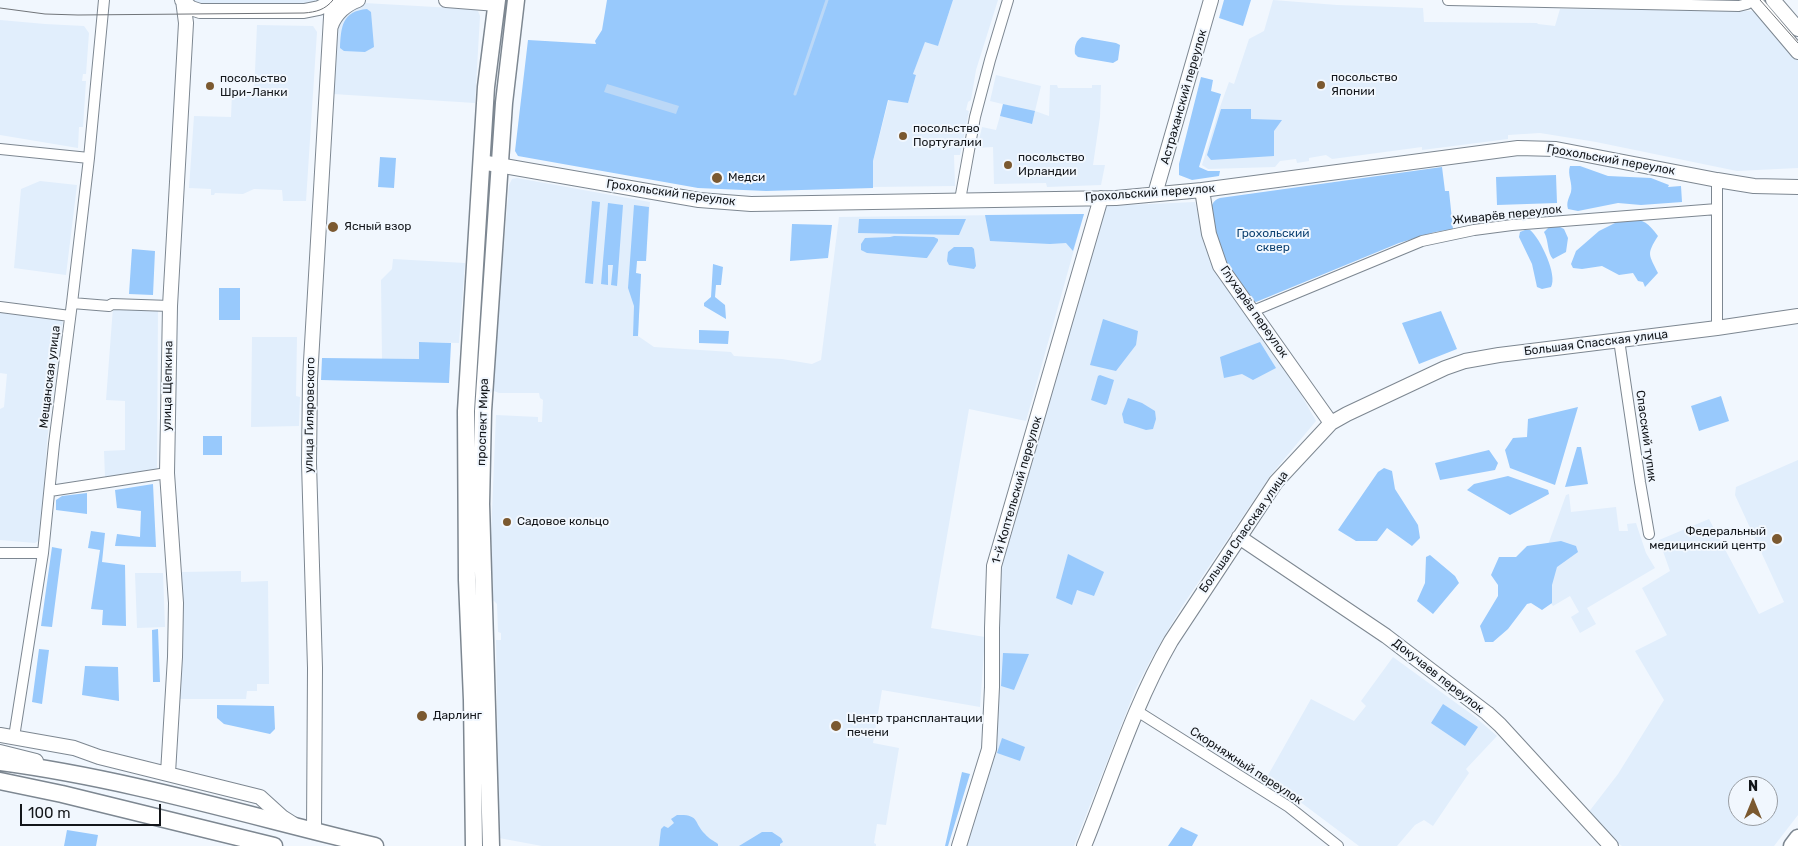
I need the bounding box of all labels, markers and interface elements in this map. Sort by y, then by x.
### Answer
street label: Астраханский переулок [1158,28,1210,166]
place label: посольство Японии [1331,71,1398,99]
place label: посольство Шри-Ланки [220,72,288,100]
marker: посольство Японии [1315,79,1327,91]
marker: посольство Шри-Ланки [204,80,216,92]
place label: посольство Португалии [913,122,982,150]
marker: посольство Португалии [897,130,909,142]
street label: Грохольский переулок [1546,142,1676,178]
place label: посольство Ирландии [1018,151,1085,179]
marker: посольство Ирландии [1002,159,1014,171]
marker: Медси [710,171,724,185]
place label: Медси [728,171,765,185]
street label: Грохольский переулок [606,177,736,209]
street label: Грохольский переулок [1085,181,1215,205]
street label: Живарёв переулок [1452,202,1562,228]
marker: Ясный взор [326,220,340,234]
place label: Ясный взор [344,220,412,234]
park label: Грохольский сквер [1236,227,1310,255]
street label: Глухарёв переулок [1217,263,1291,361]
street label: Мещанская улица [37,325,63,429]
street label: Большая Спасская улица [1523,327,1669,359]
street label: улица Щепкина [160,341,176,431]
street label: улица Гиляровского [302,357,318,473]
street label: проспект Мира [474,378,492,466]
street label: Спасский тупик [1632,389,1660,483]
street label: 1-й Коптельский переулок [989,415,1045,565]
street label: Большая Спасская улица [1197,468,1291,596]
place label: Садовое кольцо [517,515,609,529]
marker: Садовое кольцо [501,516,513,528]
place label: Федеральный медицинский центр [1649,525,1766,553]
marker: Федеральный медицинский центр [1770,532,1784,546]
street label: Докучаев переулок [1389,636,1487,716]
marker: Дарлинг [415,709,429,723]
place label: Дарлинг [433,709,482,723]
place label: Центр трансплантации печени [847,712,983,740]
marker: Центр трансплантации печени [829,719,843,733]
street label: Скорняжный переулок [1187,724,1305,808]
north arrow [1728,776,1778,826]
text: N [1748,778,1758,795]
scale bar [22,794,164,826]
text: 100 m [28,804,70,822]

